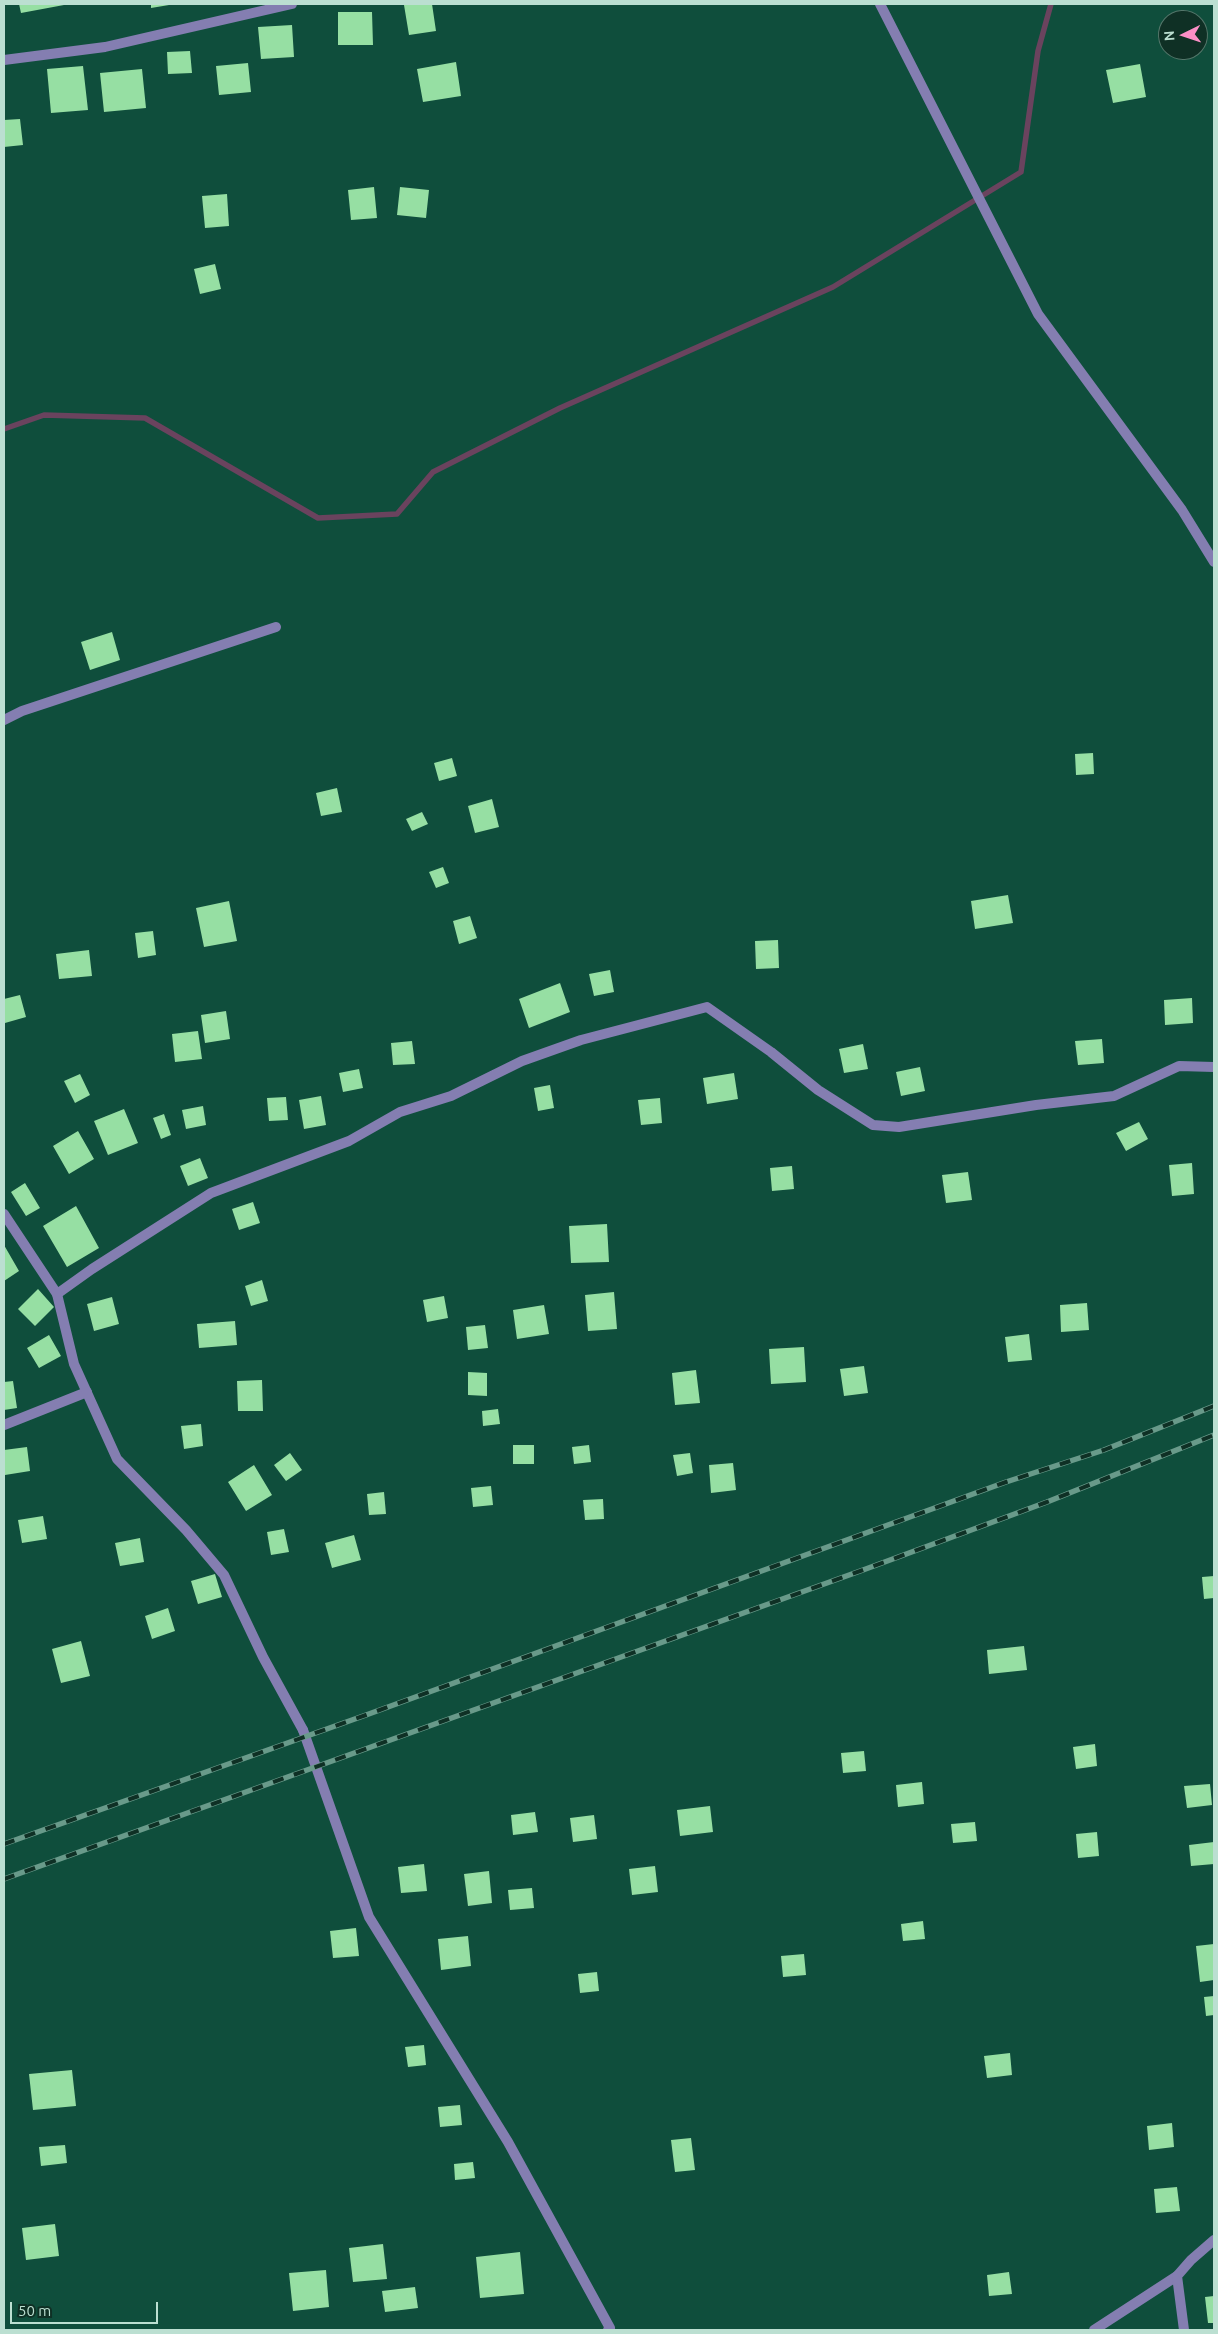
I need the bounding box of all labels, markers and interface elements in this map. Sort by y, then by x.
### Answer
north arrow [1158,10,1208,60]
text: N [1161,30,1177,42]
scale bar [12,2292,160,2324]
text: 50 m [18,2302,51,2319]

